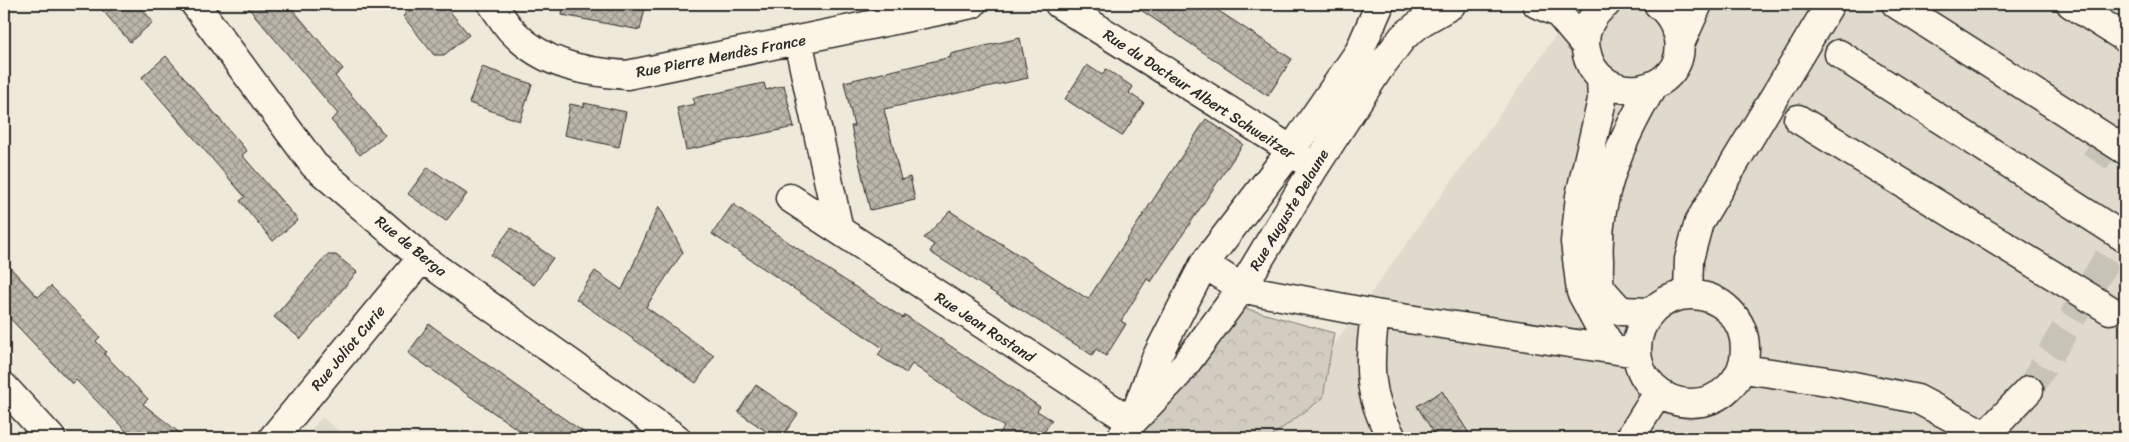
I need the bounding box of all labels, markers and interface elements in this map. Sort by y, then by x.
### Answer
street label: Rue du Docteur Albert Schweitzer [1098,22,1301,166]
street label: Rue Pierre Mendès France [634,27,808,85]
street label: Rue Auguste Delaune [1242,144,1336,276]
street label: Rue de Berga [369,209,453,284]
street label: Rue Jean Rostand [929,285,1041,370]
street label: Rue Joliot Curie [304,299,392,397]

